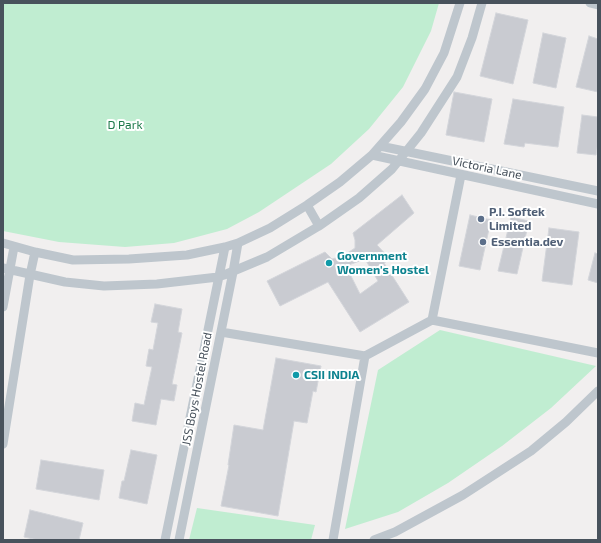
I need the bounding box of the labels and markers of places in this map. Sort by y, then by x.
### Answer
place label: P.I. Softek Limited [489,205,545,233]
marker: P.I. Softek Limited [476,214,486,224]
place label: Essentia.dev [491,235,563,249]
marker: Essentia.dev [478,237,488,247]
place label: Government Women's Hostel [337,249,429,277]
marker: Government Women's Hostel [324,258,334,268]
place label: CSII INDIA [304,368,359,382]
marker: CSII INDIA [291,370,301,380]

